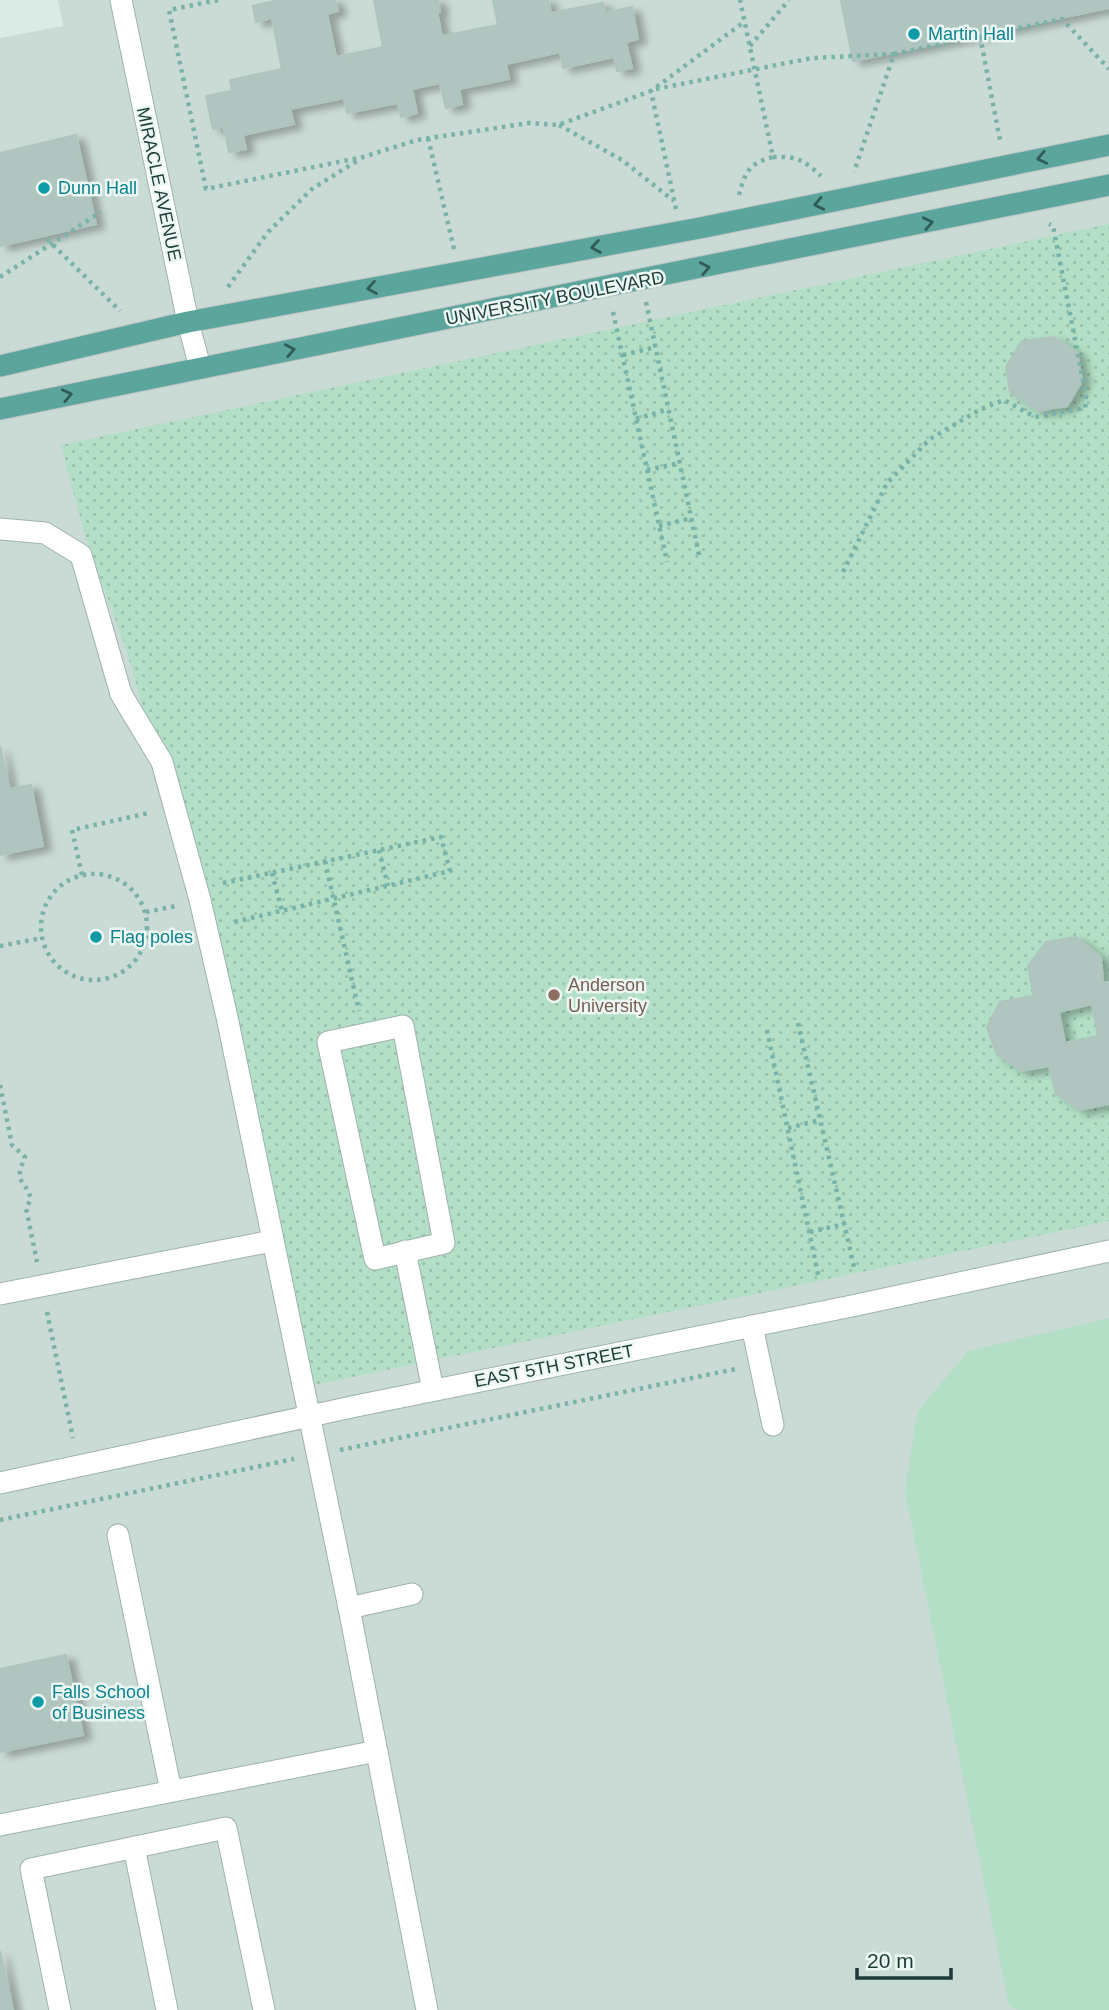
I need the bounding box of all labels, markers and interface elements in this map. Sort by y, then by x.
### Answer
place label: Martin Hall [928,24,1014,44]
marker: Martin Hall [906,26,922,42]
street label: MIRACLE AVENUE [133,105,185,263]
one-way arrow [1036,150,1048,165]
place label: Dunn Hall [58,178,137,198]
marker: Dunn Hall [36,180,52,196]
one-way arrow [813,195,825,210]
one-way arrow [922,216,934,231]
one-way arrow [590,239,602,254]
one-way arrow [699,262,711,277]
street label: UNIVERSITY BOULEVARD [444,267,666,329]
one-way arrow [366,280,378,295]
one-way arrow [284,343,296,358]
one-way arrow [61,389,73,404]
place label: Flag poles [110,927,193,947]
marker: Flag poles [88,929,104,945]
place label: Anderson University [568,975,647,1016]
marker: Anderson University [546,987,562,1003]
street label: EAST 5TH STREET [473,1341,635,1391]
place label: Falls School of Business [52,1682,150,1723]
marker: Falls School of Business [30,1694,46,1710]
scale bar [857,1937,951,1981]
text: 20 m [867,1949,914,1972]

